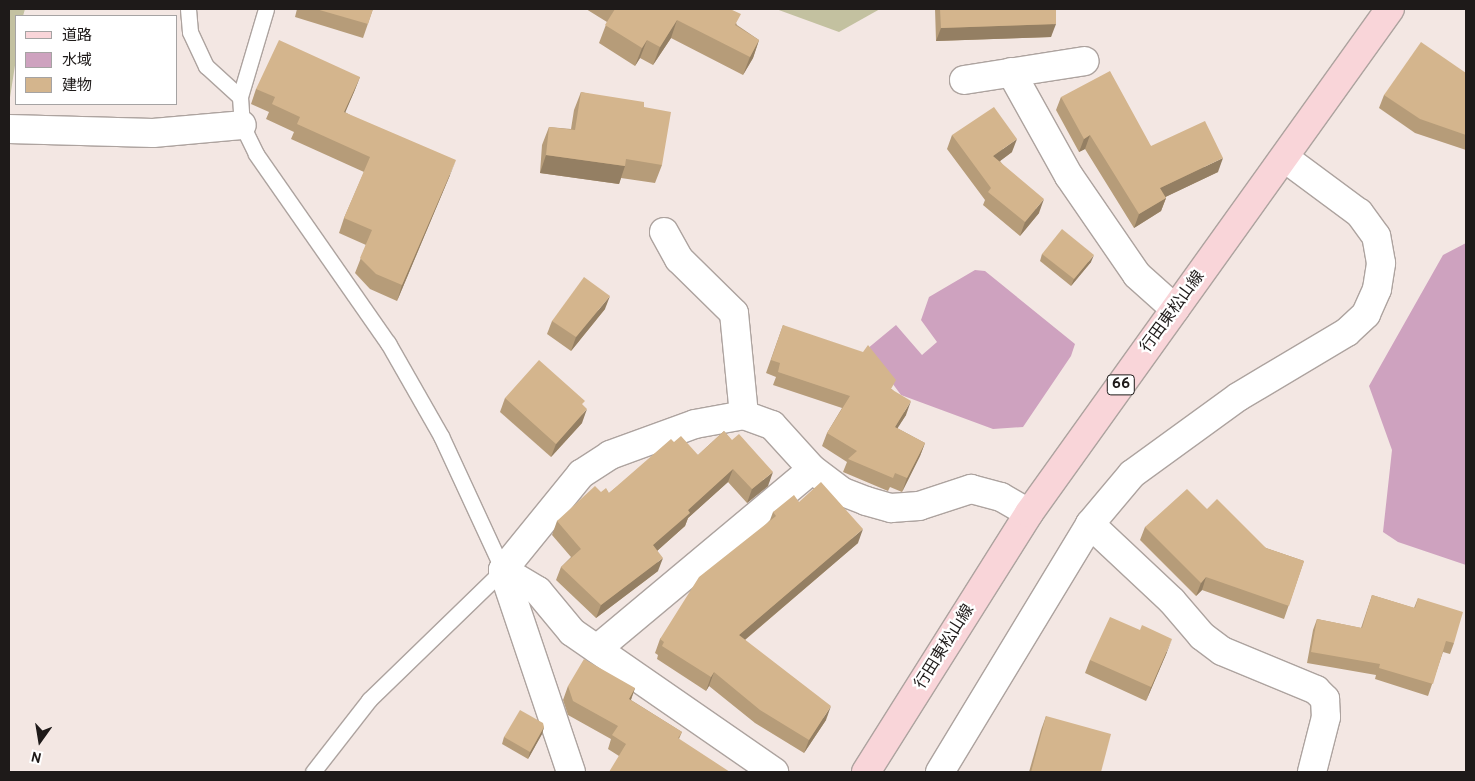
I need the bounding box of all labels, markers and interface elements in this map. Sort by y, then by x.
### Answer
legend [15,15,178,105]
text: 道路 [62,27,92,46]
text: 水域 [62,52,92,71]
text: 建物 [62,77,92,96]
street label: 行田東松山線 [1137,268,1209,356]
road number: 66 [1106,372,1136,398]
street label: 行田東松山線 [911,601,979,693]
north arrow [15,716,65,766]
text: N [30,747,43,766]

